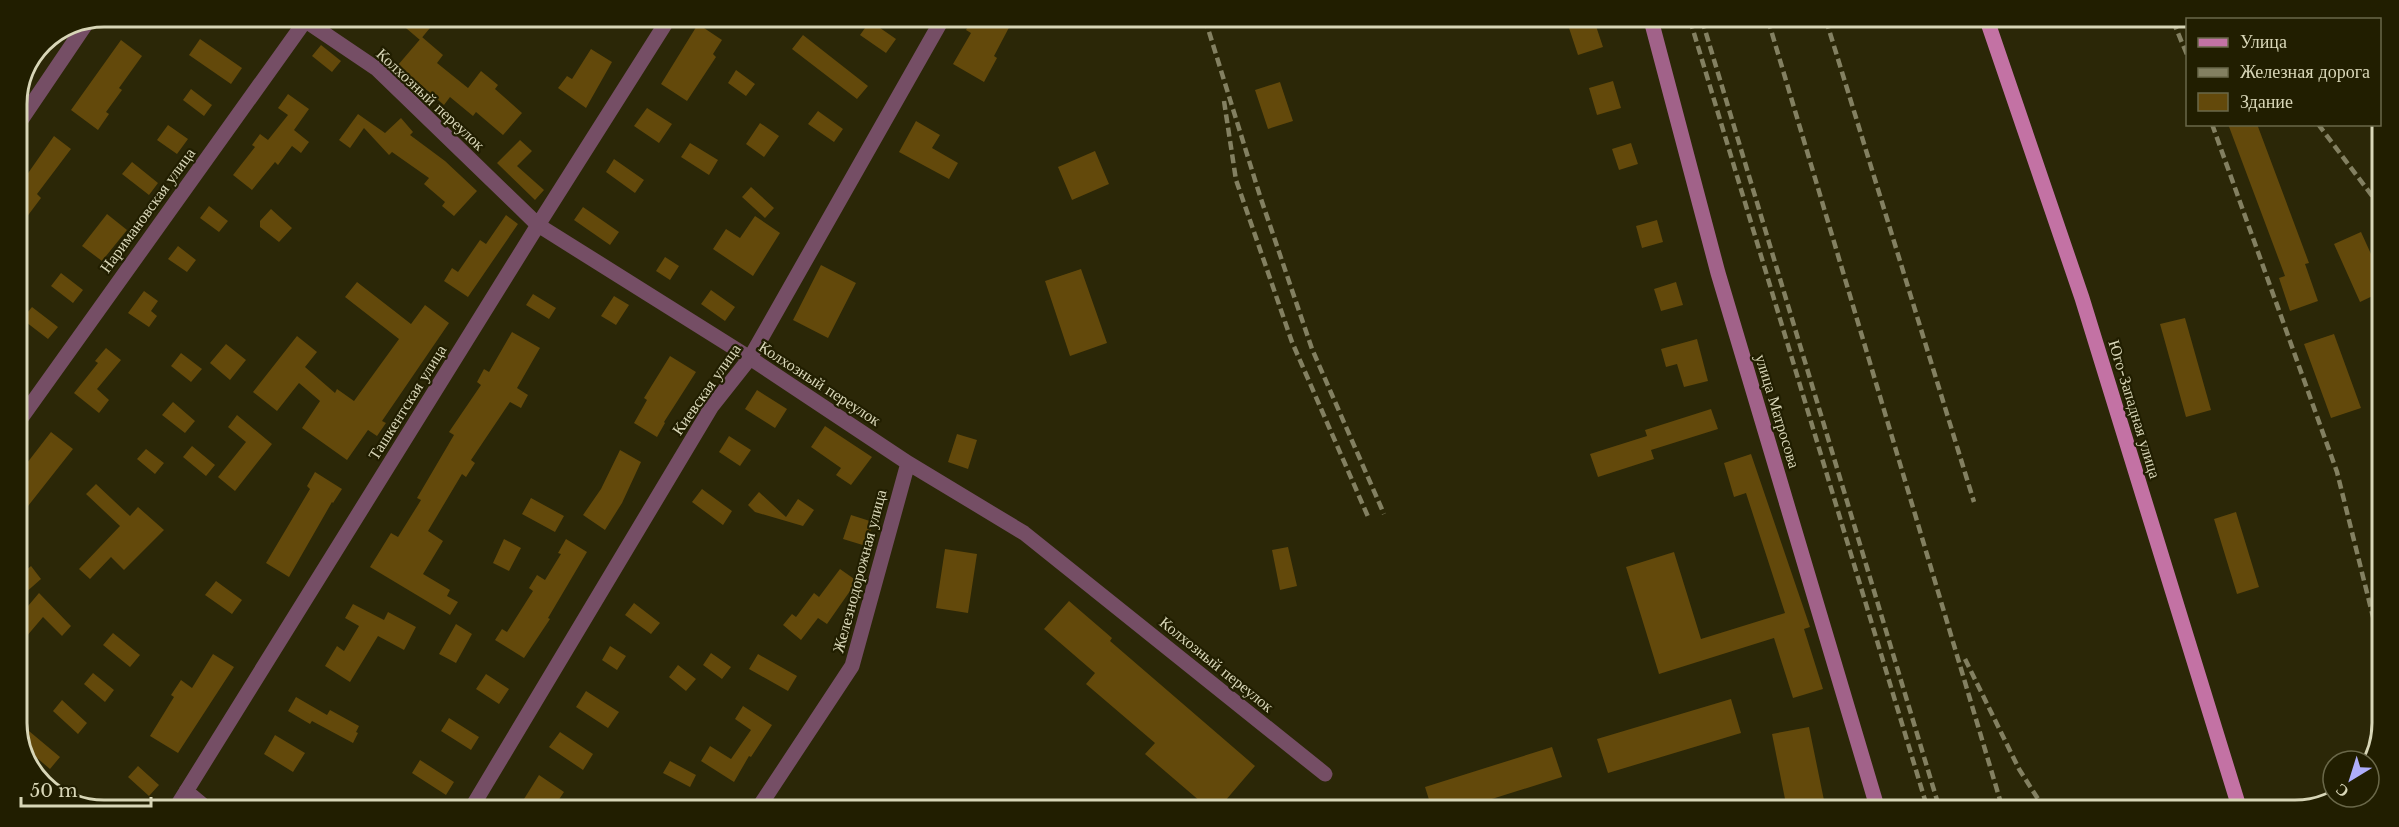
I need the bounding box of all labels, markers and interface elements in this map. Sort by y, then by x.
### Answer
legend [2186,18,2381,126]
text: Улица [2240,31,2287,53]
street label: Колхозный переулок [373,44,490,155]
text: Железная дорога [2240,61,2370,83]
text: Здание [2240,91,2293,113]
street label: Наримановская улица [95,144,199,276]
street label: Колхозный переулок [755,336,885,430]
street label: Юго-Западная улица [2104,337,2166,481]
street label: Киевская улица [667,339,745,439]
street label: Ташкентская улица [363,341,451,463]
street label: улица Матросова [1751,352,1805,470]
street label: Железнодорожная улица [828,487,890,655]
street label: Колхозный переулок [1156,612,1278,716]
north arrow [2321,749,2381,809]
scale bar [21,770,152,808]
text: С [2331,779,2352,802]
text: 50 m [30,780,78,802]

